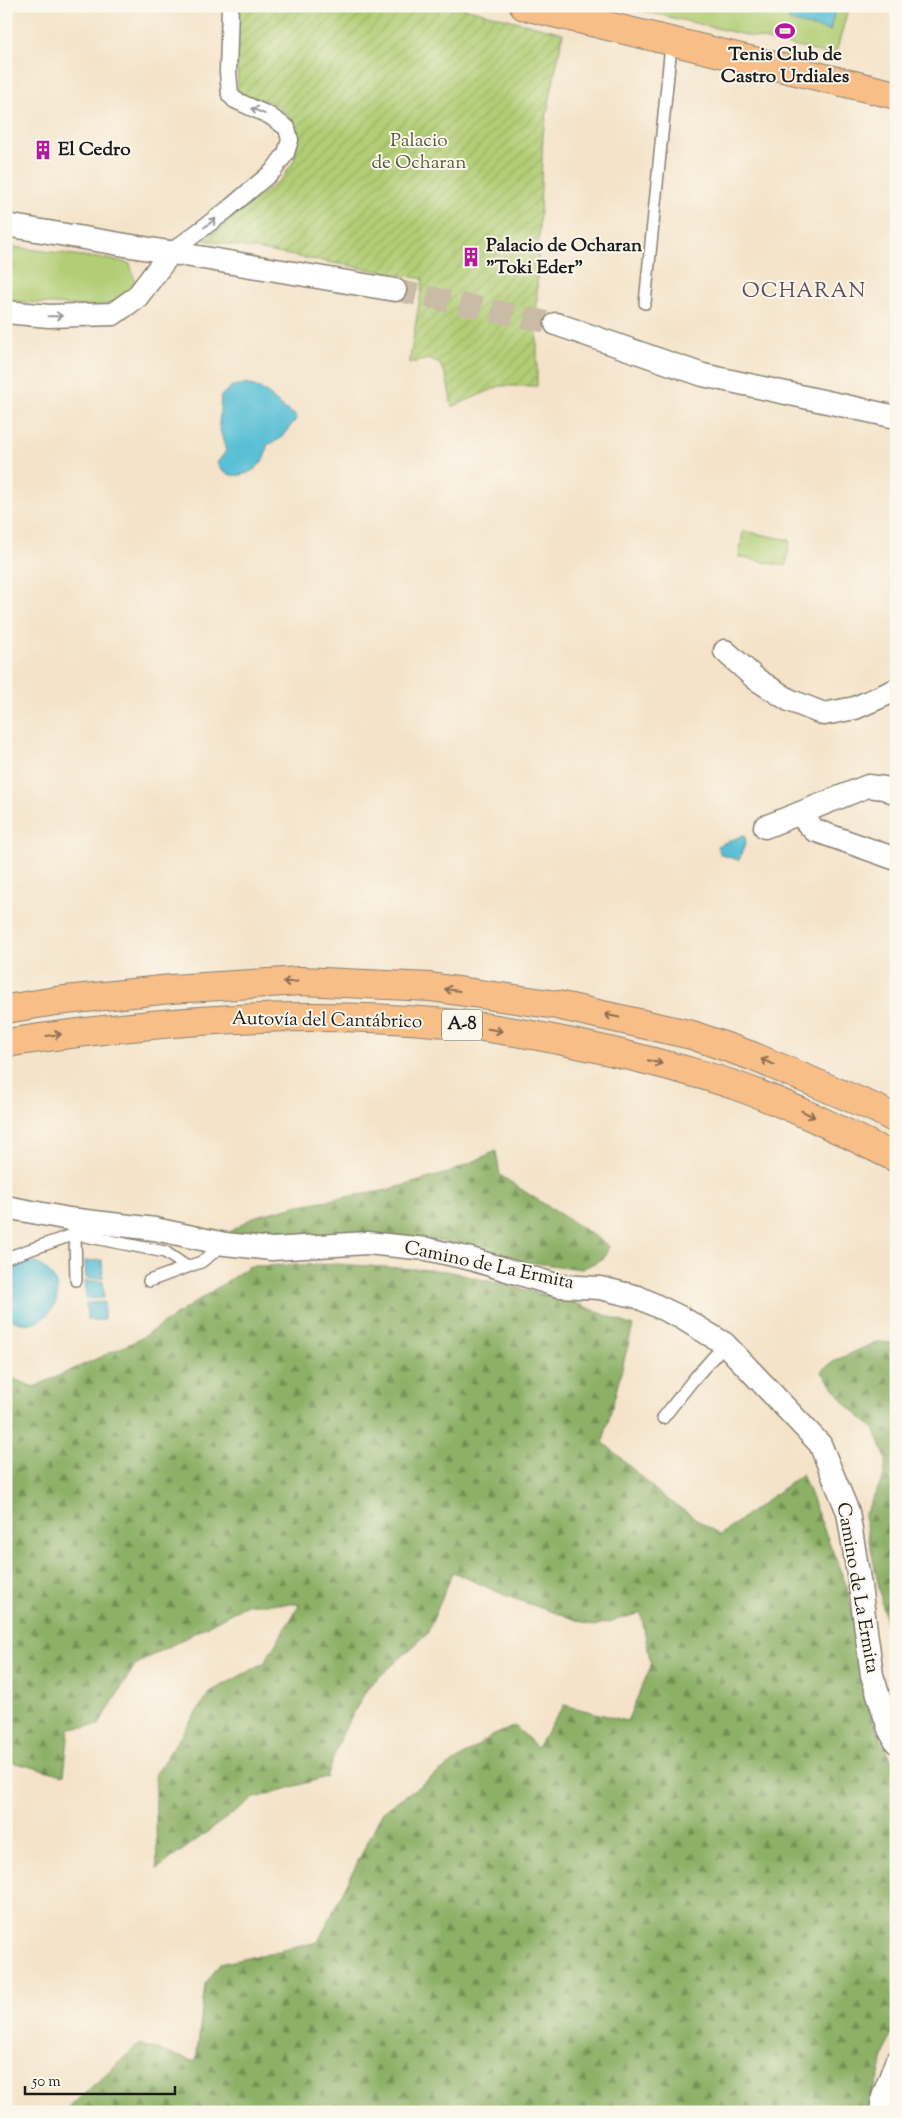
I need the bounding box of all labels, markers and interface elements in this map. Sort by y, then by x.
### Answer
sports icon: Tenis Club de Castro Urdiales [774,20,796,42]
place label: Tenis Club de Castro Urdiales [721,42,850,91]
one-way arrow [251,105,266,115]
park label: Palacio de Ocharan [372,128,466,177]
place label: El Cedro [58,137,131,164]
building icon: El Cedro [32,139,54,161]
one-way arrow [203,217,216,228]
place label: Palacio de Ocharan "Toki Eder" [486,233,643,282]
building icon: Palacio de Ocharan "Toki Eder" [460,246,482,268]
district label: OCHARAN [742,277,866,307]
one-way arrow [47,311,63,320]
one-way arrow [282,977,298,987]
one-way arrow [444,985,460,995]
street label: Autovía del Cantábrico [231,1006,423,1036]
road number: A-8 [442,1010,482,1040]
one-way arrow [605,1011,621,1020]
one-way arrow [487,1025,503,1035]
one-way arrow [46,1030,62,1040]
one-way arrow [761,1057,776,1067]
one-way arrow [646,1058,662,1067]
one-way arrow [800,1110,815,1120]
street label: Camino de La Ermita [402,1235,577,1297]
street label: Camino de La Ermita [829,1500,885,1676]
scale bar [25,2063,175,2095]
text: 50 m [31,2072,61,2093]

